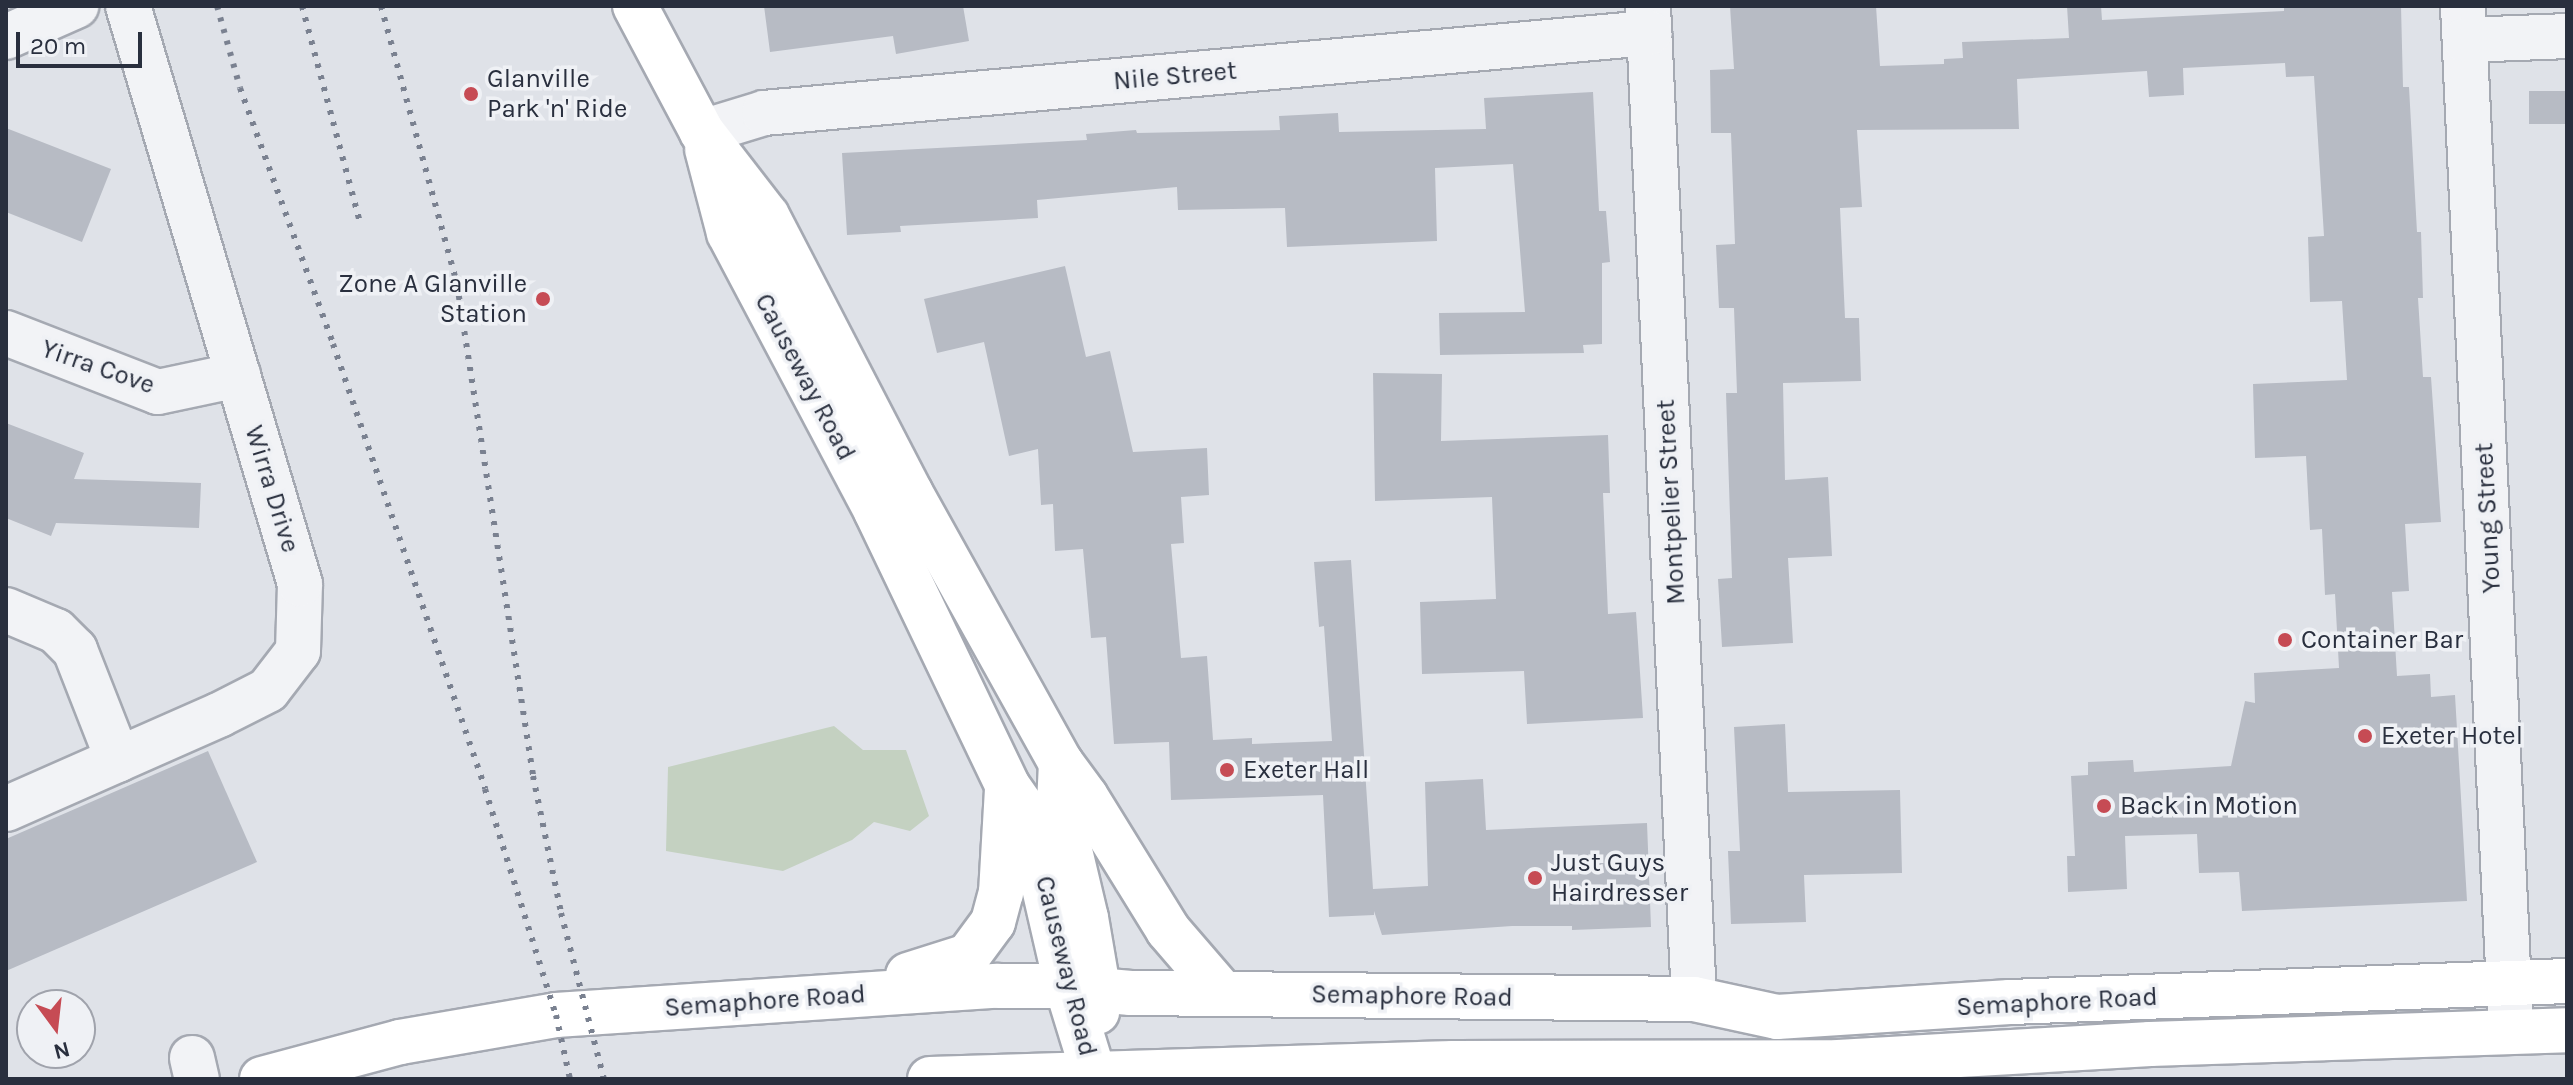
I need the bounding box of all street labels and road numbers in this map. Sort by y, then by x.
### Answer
street label: Nile Street [1112,55,1238,97]
street label: Causeway Road [748,288,862,466]
street label: Yirra Cove [37,333,159,401]
street label: Montpelier Street [1650,399,1692,605]
street label: Wirra Drive [238,422,306,556]
street label: Young Street [2468,442,2508,594]
street label: Causeway Road [1029,873,1103,1059]
street label: Semaphore Road [663,978,867,1024]
street label: Semaphore Road [1311,979,1513,1013]
street label: Semaphore Road [1956,981,2158,1023]

